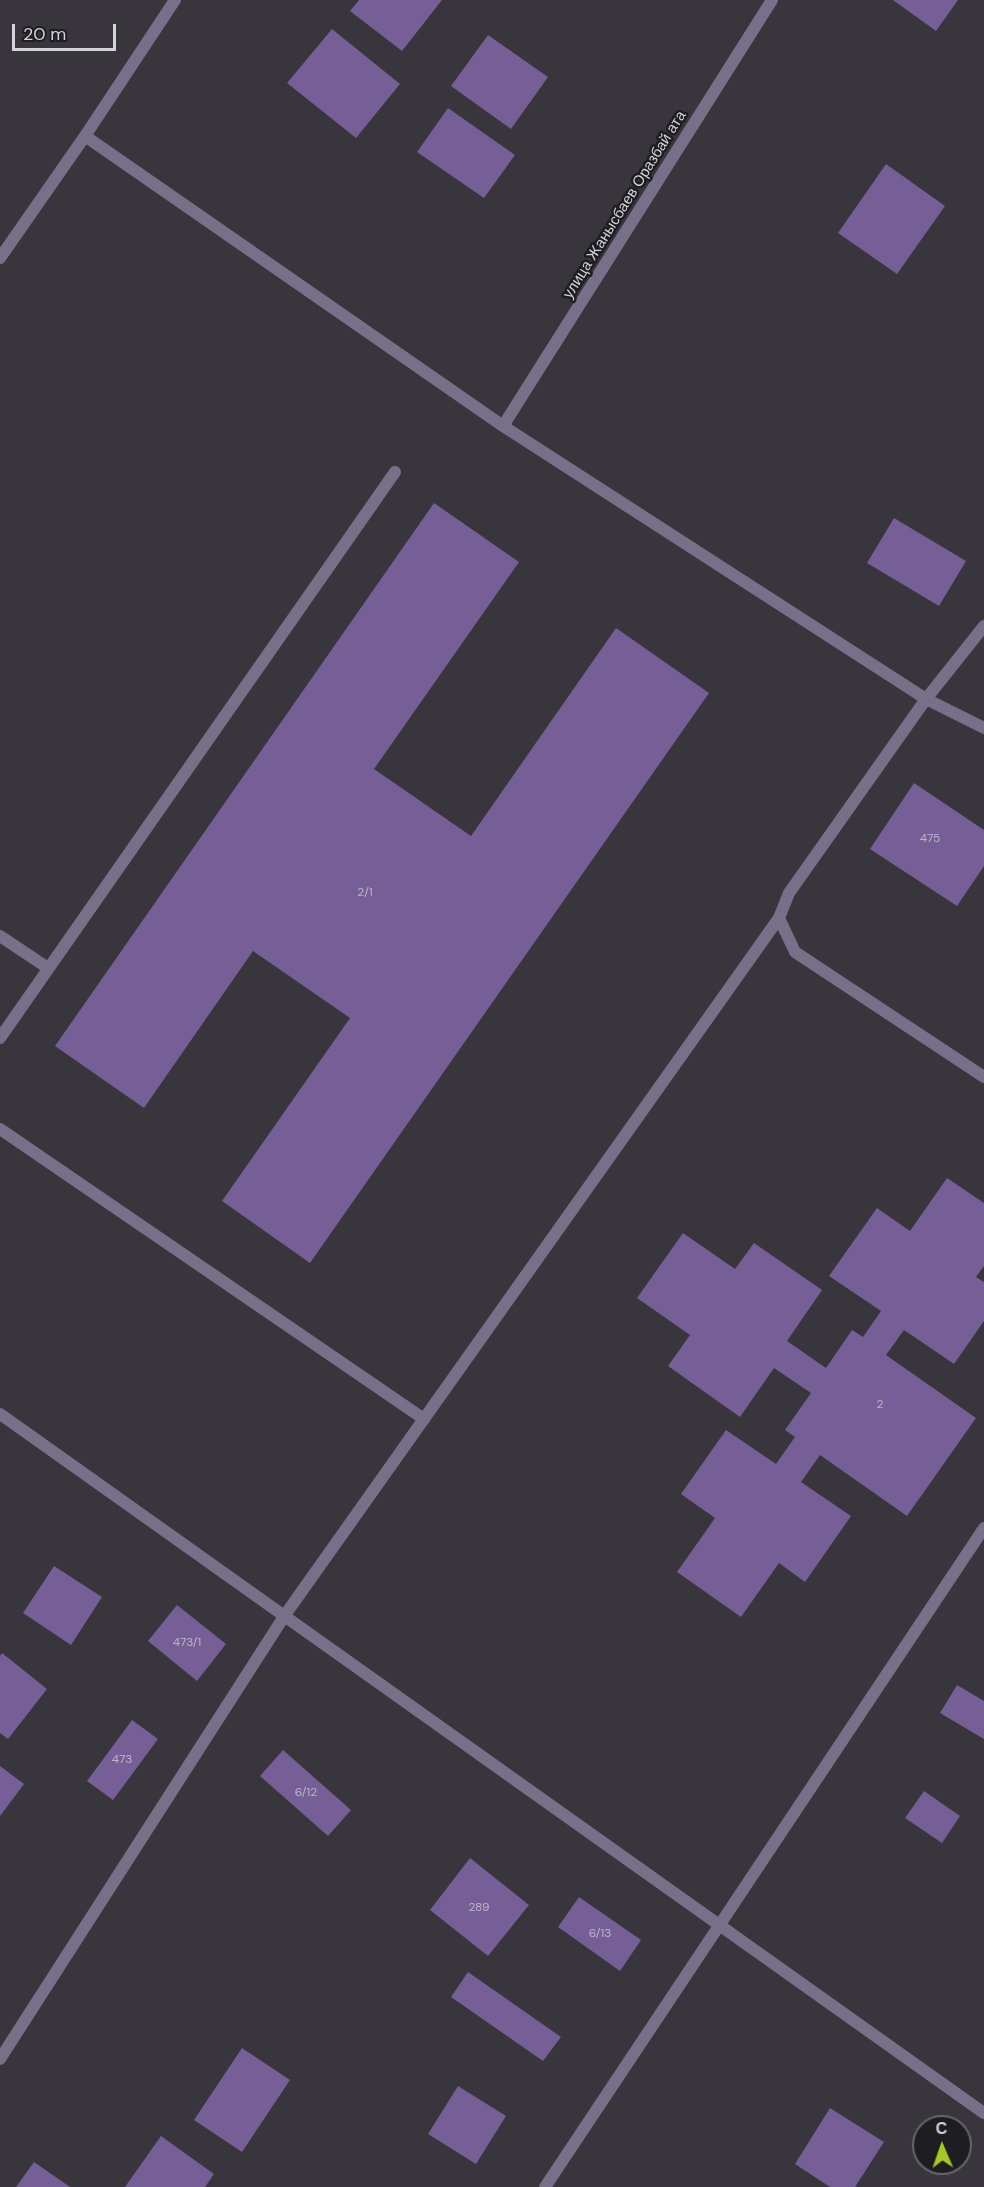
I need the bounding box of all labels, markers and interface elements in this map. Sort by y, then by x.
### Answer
scale bar [15,12,118,50]
text: 20 m [23,22,66,46]
street label: улица Жанысбаев Оразбай ата [560,108,690,302]
house number: 475 [920,832,940,846]
house number: 2/1 [357,886,373,900]
house number: 2 [877,1398,883,1412]
house number: 473/1 [173,1636,201,1650]
house number: 473 [112,1753,132,1767]
house number: 6/12 [295,1786,317,1800]
house number: 289 [468,1901,490,1915]
house number: 6/13 [589,1927,611,1941]
north arrow [912,2115,972,2175]
text: С [935,2118,948,2139]

